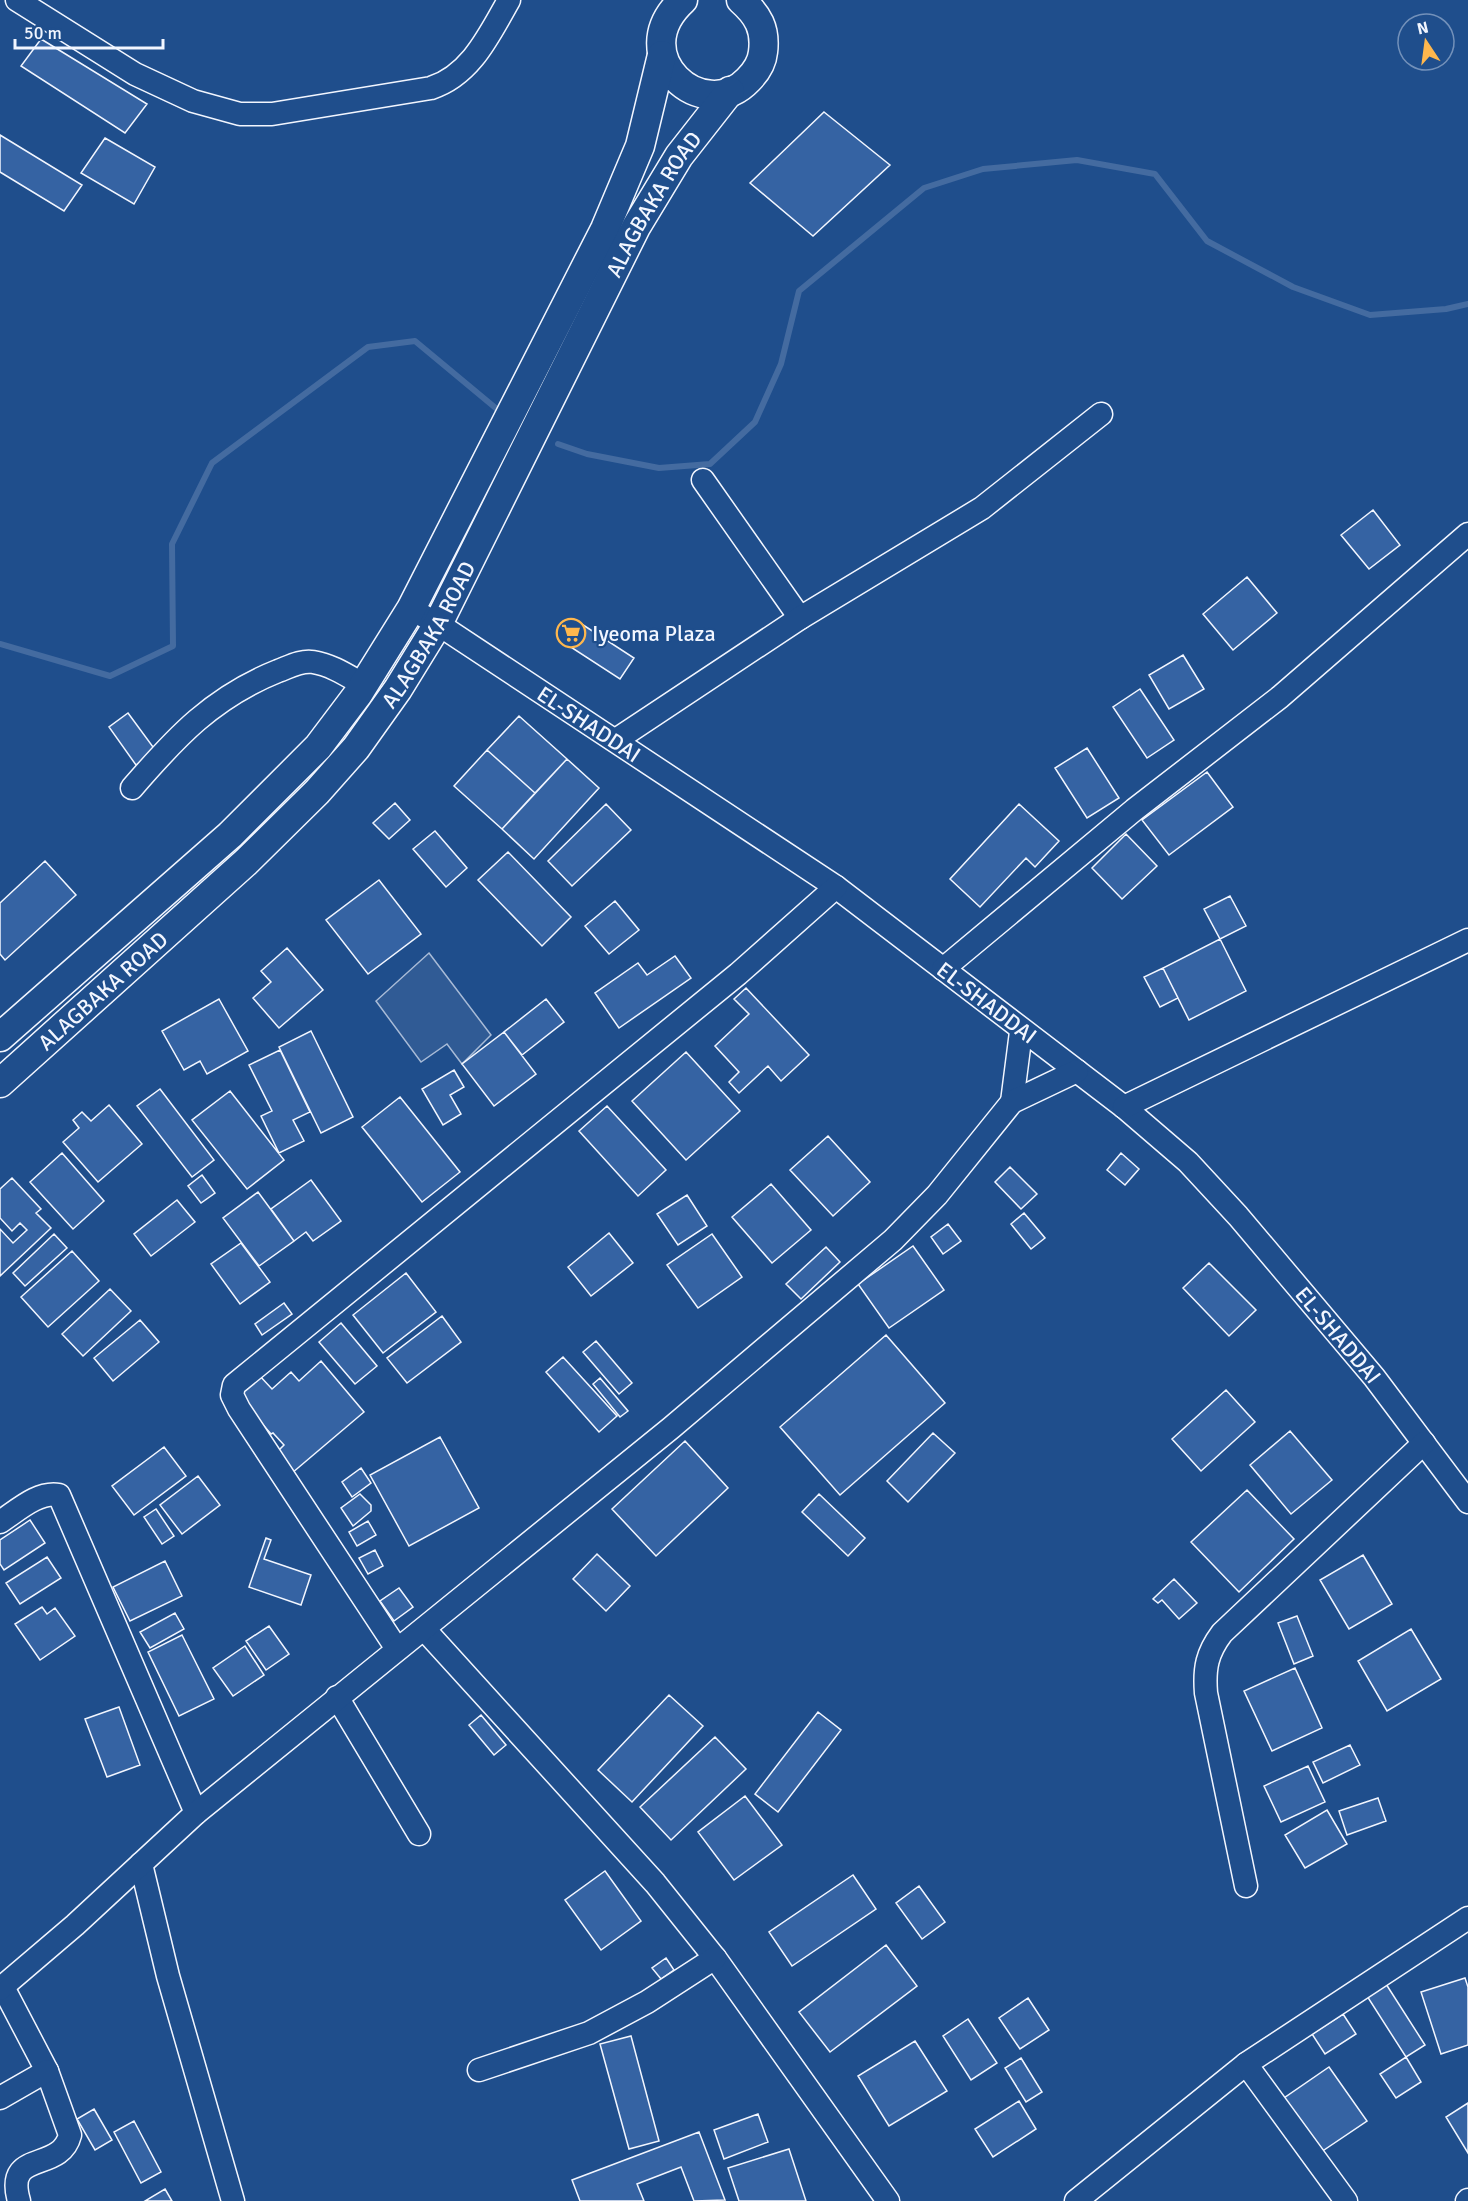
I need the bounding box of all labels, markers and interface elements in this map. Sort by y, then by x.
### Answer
scale bar [15,12,164,50]
north arrow [1396,12,1456,72]
text: N [1415,17,1431,39]
text: 50 m [24,22,62,44]
street label: ALAGBAKA ROAD [600,126,707,282]
street label: ALAGBAKA ROAD [376,557,481,714]
supermarket icon: Iyeoma Plaza [555,617,587,649]
place label: Iyeoma Plaza [592,620,716,647]
street label: EL-SHADDAI [532,680,646,768]
street label: ALAGBAKA ROAD [33,926,173,1056]
street label: EL-SHADDAI [931,956,1042,1050]
street label: EL-SHADDAI [1289,1281,1387,1389]

